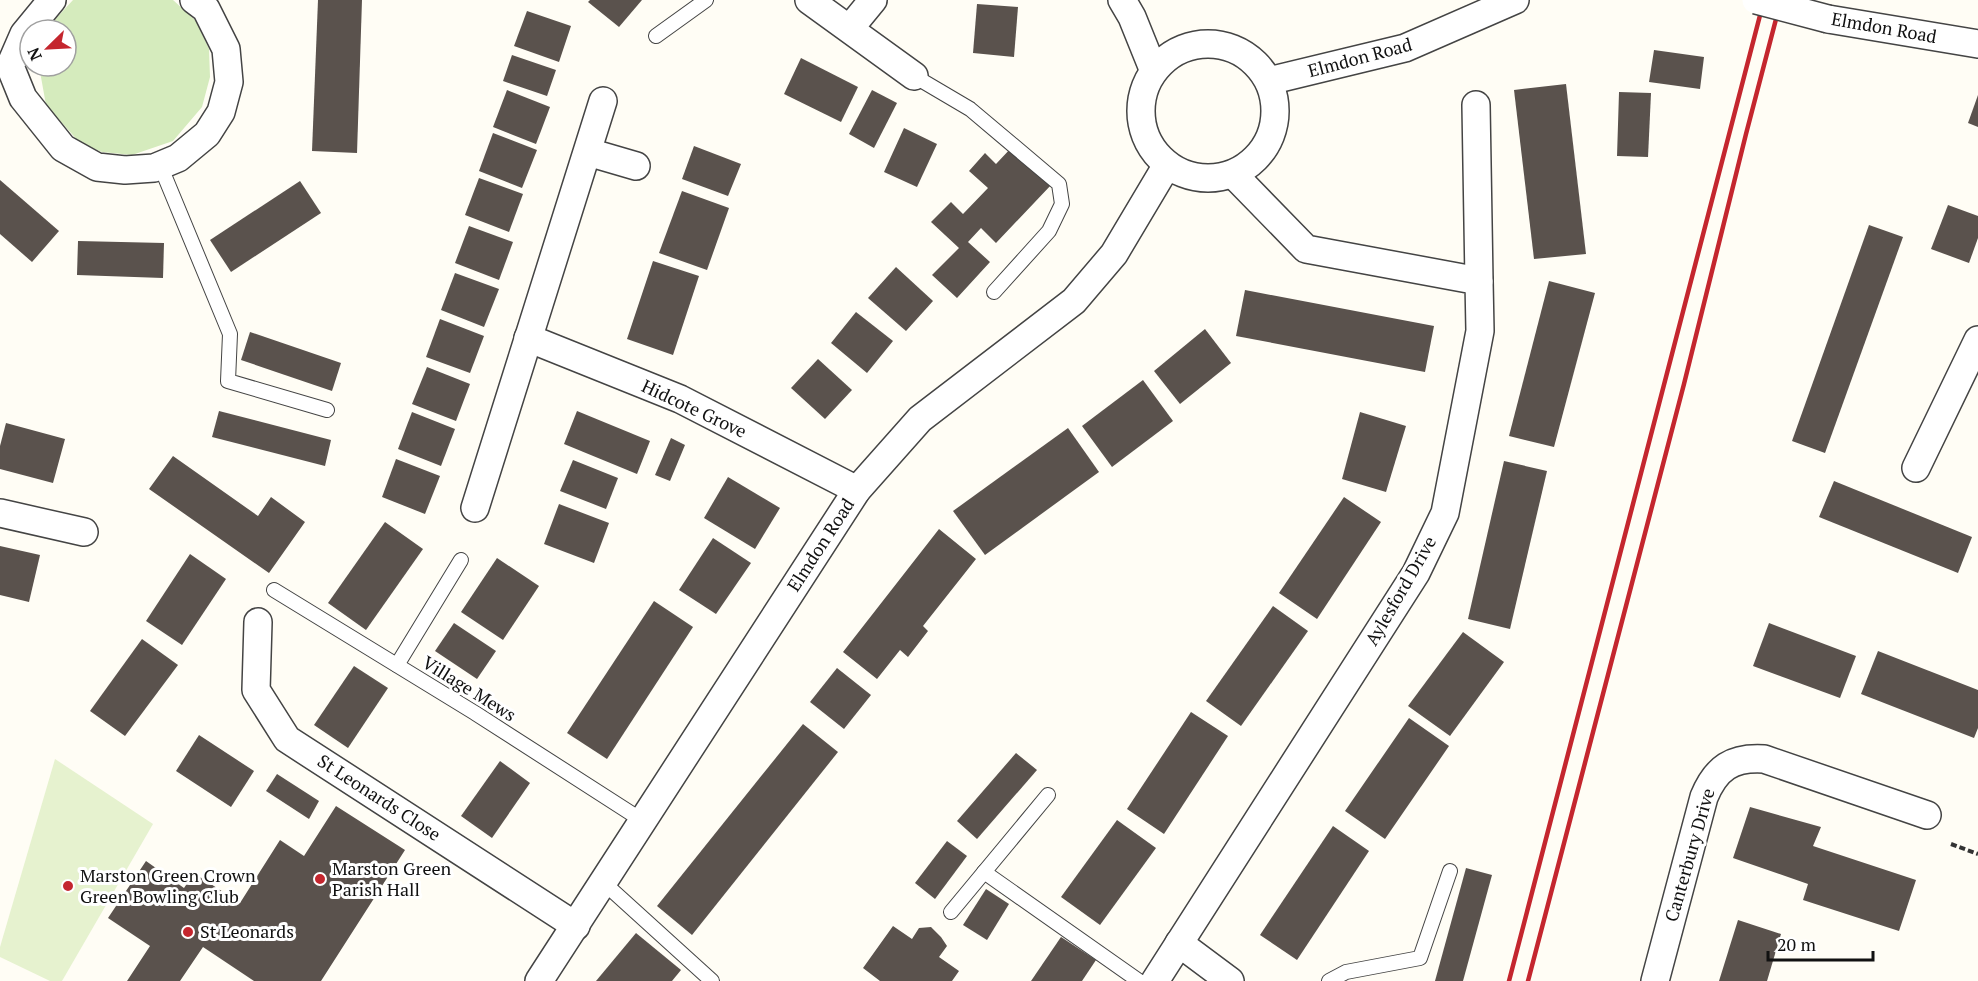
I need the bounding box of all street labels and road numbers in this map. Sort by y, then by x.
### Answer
street label: Elmdon Road [1830,6,1939,48]
street label: Elmdon Road [1305,32,1414,82]
street label: Hidcote Grove [638,373,751,443]
street label: Elmdon Road [781,493,859,596]
street label: Aylesford Drive [1359,532,1441,649]
street label: Village Mews [418,650,521,726]
street label: St Leonards Close [313,748,446,846]
street label: Canterbury Drive [1659,785,1720,924]

